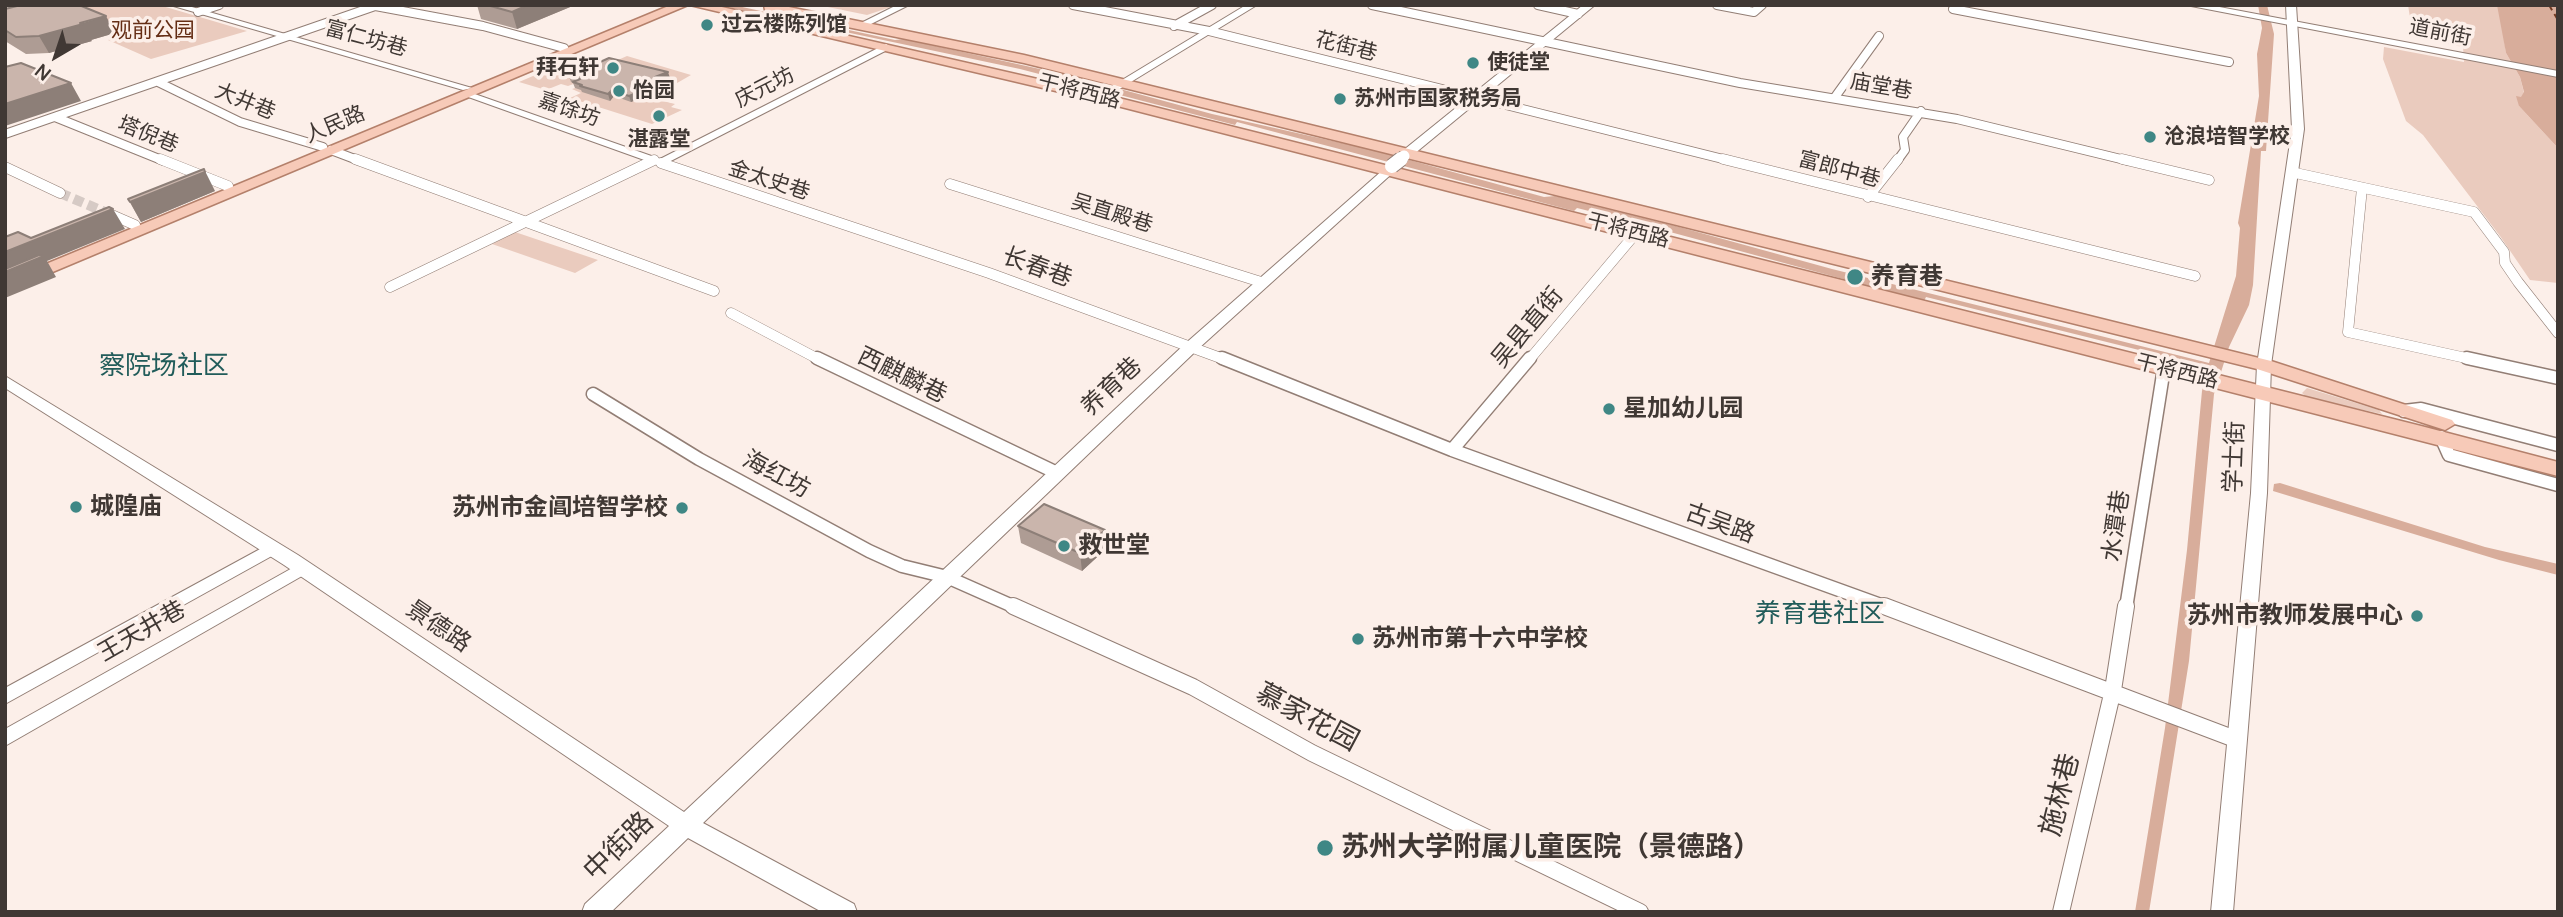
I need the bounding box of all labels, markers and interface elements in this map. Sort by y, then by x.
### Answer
place label: 过云楼陈列馆 [721,12,847,38]
street label: 道前街 [2407,15,2473,51]
street label: 富仁坊巷 [322,16,410,62]
marker: 过云楼陈列馆 [699,17,715,33]
park label: 观前公园 [111,18,195,44]
north arrow [21,21,91,91]
street label: 花街巷 [1312,27,1380,67]
place label: 使徒堂 [1487,50,1550,76]
place label: 拜石轩 [536,55,599,81]
marker: 使徒堂 [1465,55,1481,71]
text: N [29,58,56,87]
marker: 拜石轩 [605,60,621,76]
street label: 庆元坊 [731,62,799,114]
street label: 庙堂巷 [1848,69,1914,105]
street label: 干将西路 [1035,70,1123,114]
place label: 怡园 [633,78,675,104]
street label: 大井巷 [211,79,279,125]
marker: 怡园 [611,83,627,99]
place label: 苏州市国家税务局 [1354,86,1522,112]
street label: 嘉馀坊 [535,88,603,132]
marker: 苏州市国家税务局 [1332,91,1348,107]
street label: 人民路 [301,101,369,149]
marker: 湛露堂 [651,108,667,124]
street label: 塔倪巷 [114,112,182,158]
place label: 沧浪培智学校 [2164,124,2290,150]
place label: 湛露堂 [628,127,690,153]
marker: 沧浪培智学校 [2142,129,2158,145]
street label: 富郎中巷 [1795,147,1883,193]
street label: 金太史巷 [725,156,813,206]
street label: 吴直殿巷 [1068,190,1156,238]
street label: 干将西路 [1584,209,1672,253]
street label: 长春巷 [998,242,1076,294]
place label: 养育巷 [1871,263,1943,291]
marker: 养育巷 [1845,267,1865,287]
street label: 吴县直街 [1486,282,1570,374]
street label: 西麒麟巷 [853,342,951,410]
street label: 干将西路 [2133,350,2221,394]
district label: 察院场社区 [99,351,229,383]
street label: 养育巷 [1076,352,1148,422]
place label: 星加幼儿园 [1623,395,1743,423]
marker: 星加幼儿园 [1601,401,1617,417]
street label: 学士街 [2219,421,2251,493]
street label: 海红坊 [737,445,815,505]
street label: 水潭巷 [2098,488,2136,564]
place label: 城隍庙 [90,493,162,521]
place label: 苏州市金阊培智学校 [452,494,668,522]
street label: 古吴路 [1681,498,1759,550]
marker: 城隍庙 [68,499,84,515]
marker: 苏州市金阊培智学校 [674,500,690,516]
place label: 救世堂 [1078,532,1150,560]
marker: 救世堂 [1056,538,1072,554]
street label: 景德路 [400,595,476,659]
street label: 王天井巷 [93,596,191,668]
district label: 养育巷社区 [1755,599,1885,631]
place label: 苏州市教师发展中心 [2187,602,2403,630]
marker: 苏州市教师发展中心 [2409,608,2425,624]
place label: 苏州市第十六中学校 [1372,625,1588,653]
marker: 苏州市第十六中学校 [1350,631,1366,647]
street label: 慕家花园 [1250,677,1364,759]
street label: 施林巷 [2035,750,2087,840]
street label: 中街路 [577,806,661,888]
place label: 苏州大学附属儿童医院（景德路） [1341,831,1761,865]
marker: 苏州大学附属儿童医院（景德路） [1315,838,1335,858]

